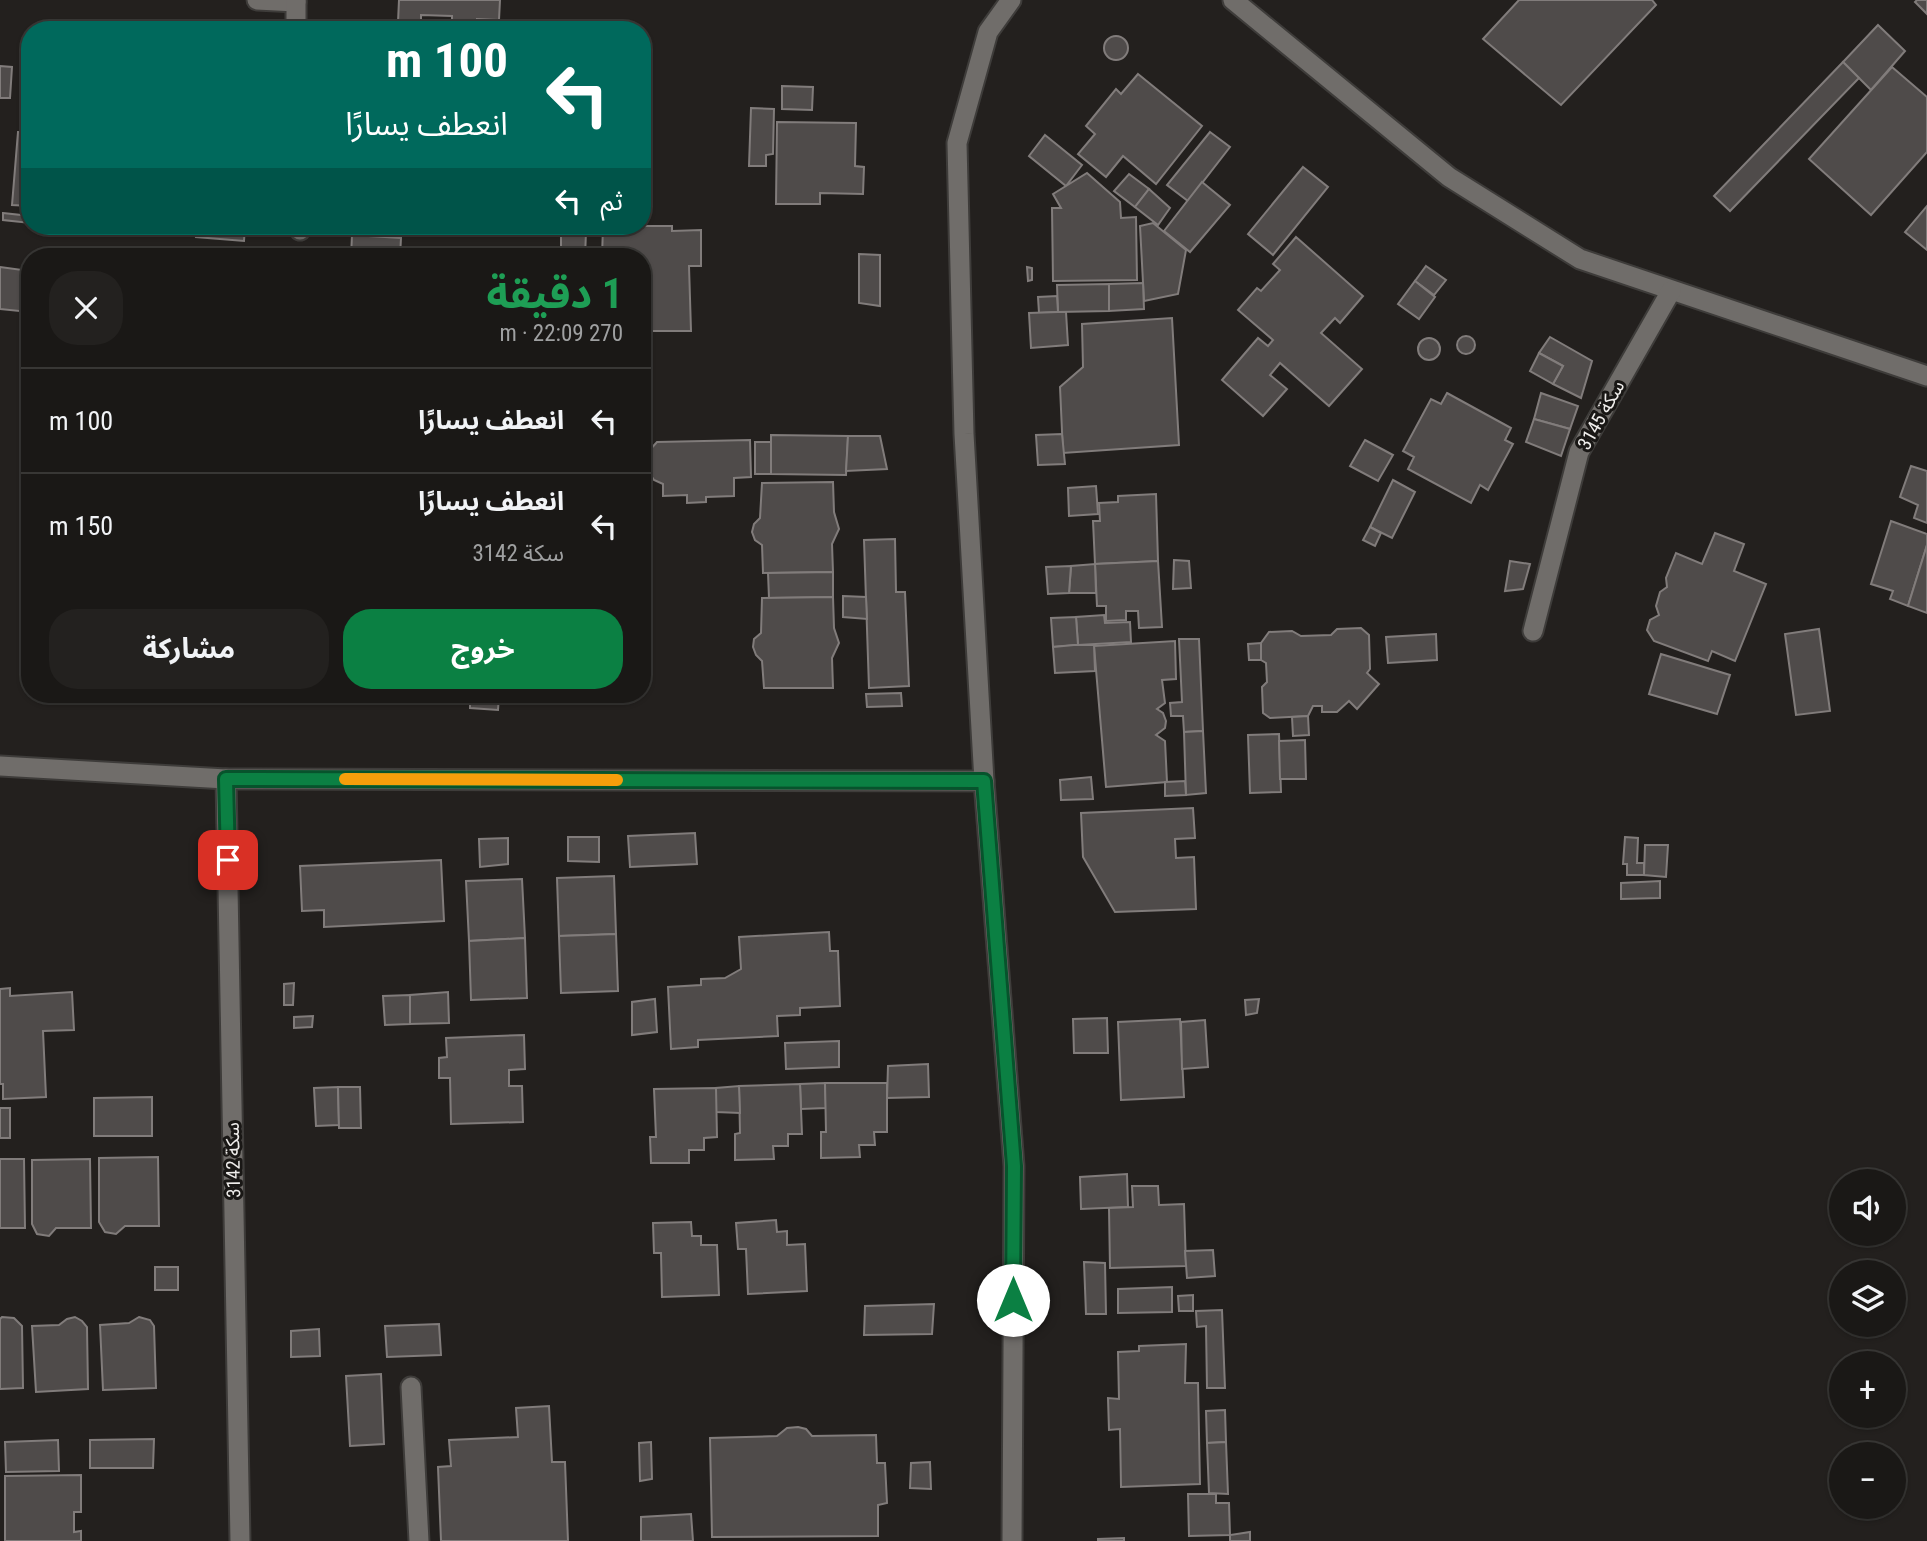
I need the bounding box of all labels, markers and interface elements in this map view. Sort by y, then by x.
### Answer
text: 100 m [386,32,508,89]
icon: left [532,49,623,140]
text: انعطف يسارًا [345,105,508,143]
icon: left [549,182,587,220]
text: ثم [601,186,623,216]
text: 1 دقيقة [486,269,623,318]
button: close [49,271,123,345]
text: 270 m · 22:09 [499,320,623,347]
street label: سكة 3145 [1573,376,1629,454]
icon: left [585,402,623,440]
text: انعطف يسارًا [418,405,564,435]
text: 100 m [49,406,113,436]
text: انعطف يسارًا [418,486,564,516]
icon: left [585,507,623,545]
text: 150 m [49,511,113,541]
text: سكة 3142 [472,540,564,567]
button: مشاركة [49,609,329,689]
button: خروج [343,609,623,689]
pin [198,830,258,890]
icon: arrive [209,841,247,879]
street label: سكة 3142 [221,1122,245,1198]
map controls [1829,1169,1906,1519]
button: sound [1829,1169,1906,1246]
button: layers [1829,1260,1906,1337]
position arrow [976,1263,1050,1337]
button: + [1829,1351,1906,1428]
button: − [1829,1442,1906,1519]

